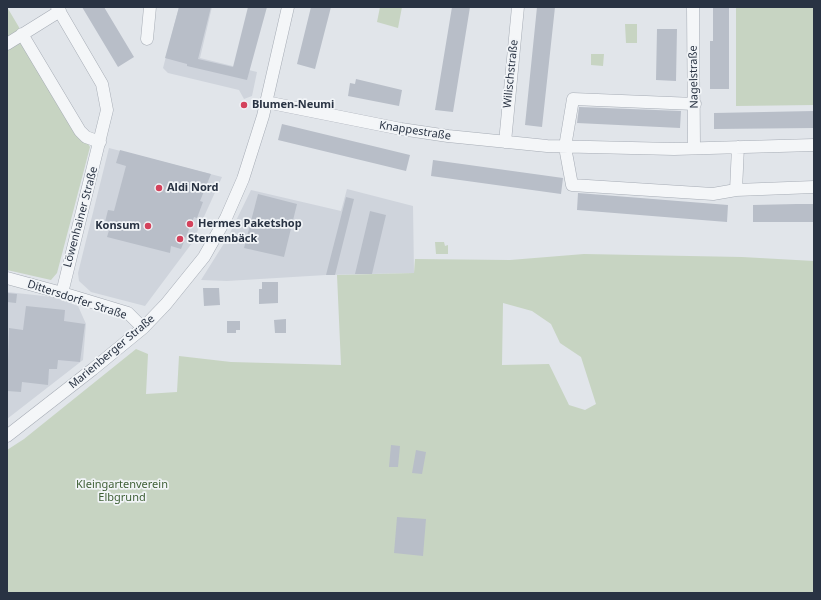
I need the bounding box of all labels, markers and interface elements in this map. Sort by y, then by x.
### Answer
street label: Wilischstraße [501,39,521,109]
street label: Nagelstraße [687,45,701,109]
place label: Blumen-Neumi [252,98,334,112]
marker: Blumen-Neumi [239,100,249,110]
street label: Knappestraße [378,119,452,143]
street label: Löwenhainer Straße [61,165,101,269]
place label: Aldi Nord [167,181,218,195]
marker: Aldi Nord [154,183,164,193]
place label: Hermes Paketshop [198,217,302,231]
place label: Konsum [95,219,140,233]
marker: Hermes Paketshop [185,219,195,229]
marker: Konsum [143,221,153,231]
place label: Sternenbäck [188,232,257,246]
marker: Sternenbäck [175,234,185,244]
street label: Dittersdorfer Straße [26,278,128,322]
street label: Marienberger Straße [66,312,158,392]
park label: Kleingartenverein Elbgrund [76,478,168,504]

